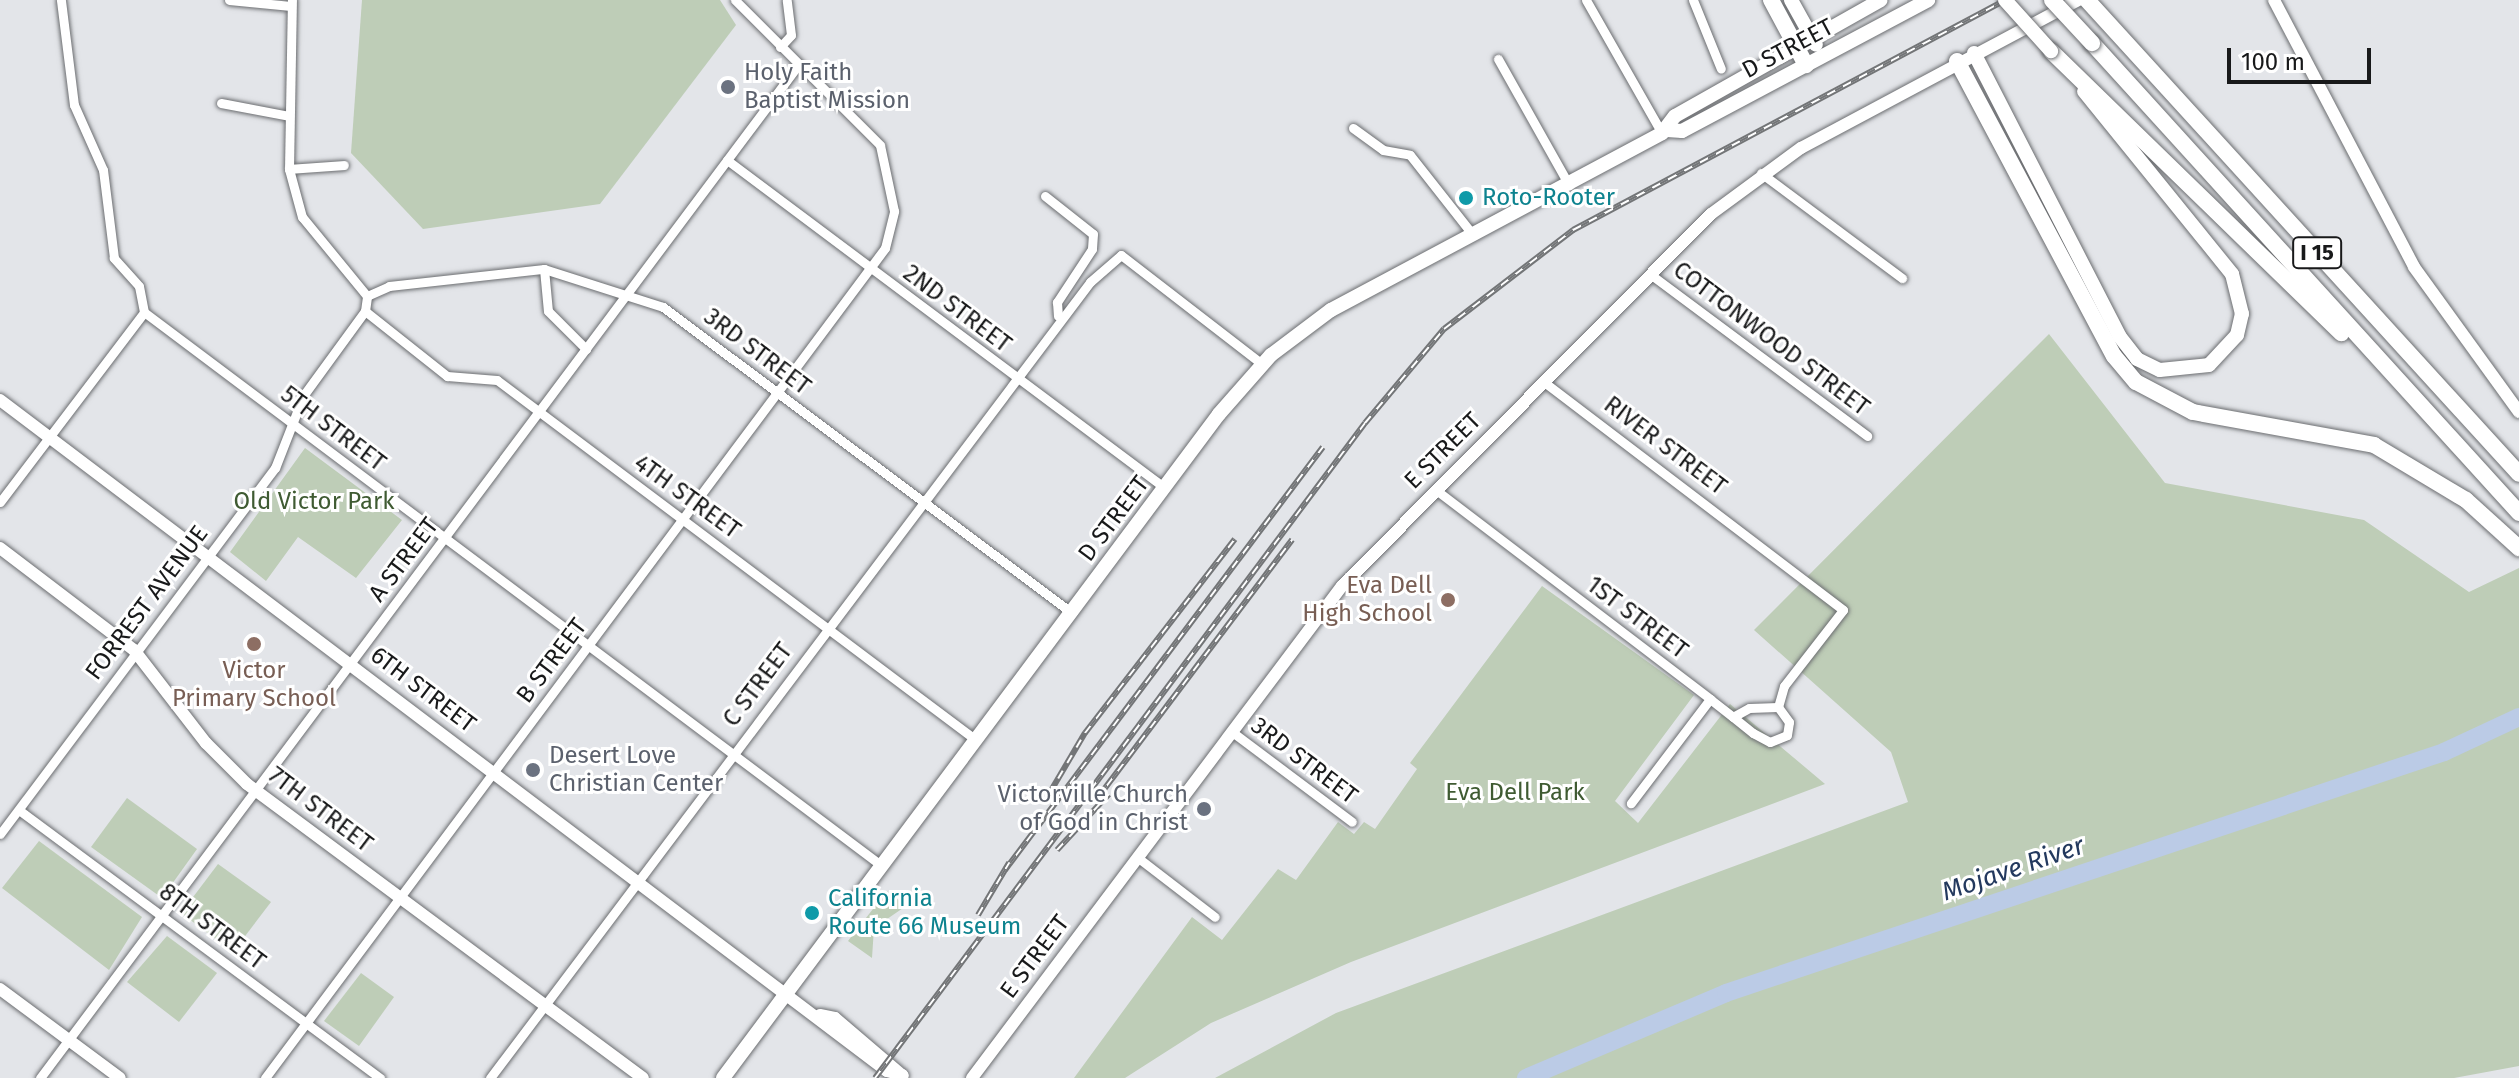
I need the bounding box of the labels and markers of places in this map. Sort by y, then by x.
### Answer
place label: Holy Faith Baptist Mission [744,59,910,115]
marker: Holy Faith Baptist Mission [719,78,737,96]
place label: Roto-Rooter [1482,184,1615,212]
marker: Roto-Rooter [1457,189,1475,207]
place label: Eva Dell High School [1302,572,1432,628]
marker: Eva Dell High School [1439,591,1457,609]
marker: Victor Primary School [245,635,263,653]
place label: Victor Primary School [172,657,336,713]
place label: Desert Love Christian Center [549,742,723,798]
marker: Desert Love Christian Center [524,761,542,779]
place label: Victorville Church of God in Christ [998,781,1188,837]
marker: Victorville Church of God in Christ [1195,800,1213,818]
place label: California Route 66 Museum [828,885,1021,941]
marker: California Route 66 Museum [803,904,821,922]

